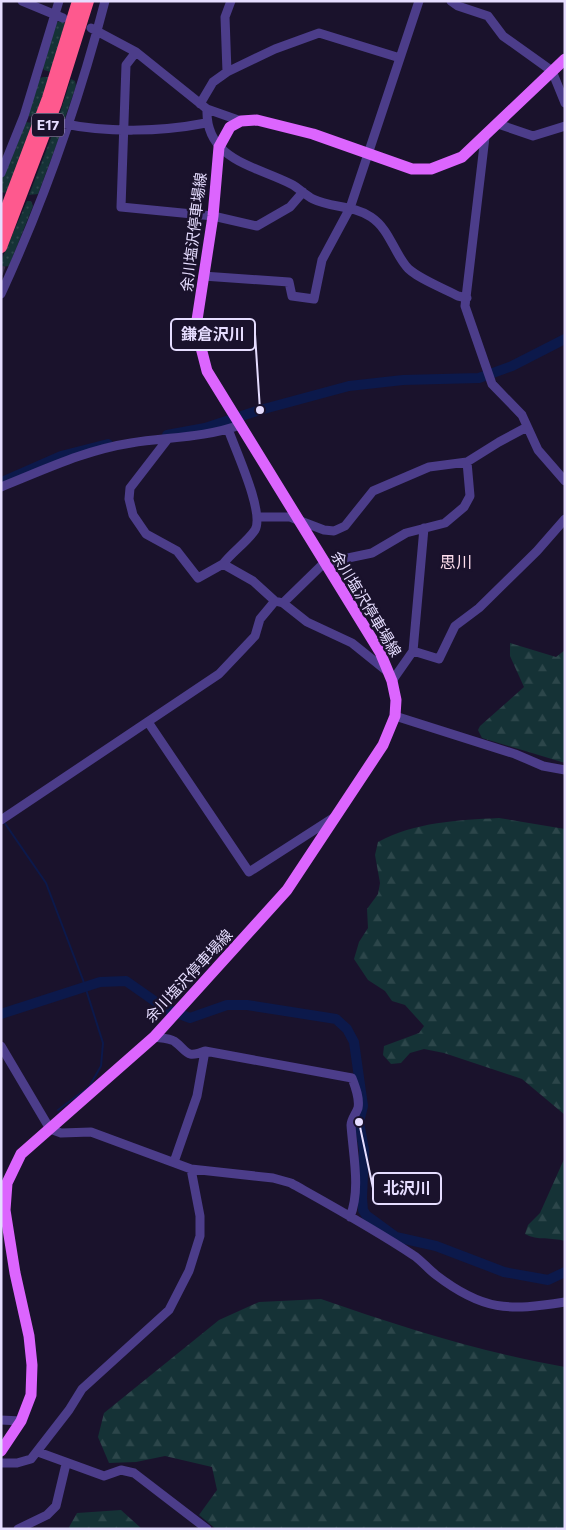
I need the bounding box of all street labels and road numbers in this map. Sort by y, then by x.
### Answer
road number: E17 [32,114,64,136]
street label: 余川塩沢停車場線 [177,171,209,293]
street label: 余川塩沢停車場線 [328,547,405,660]
street label: 余川塩沢停車場線 [141,925,236,1025]

